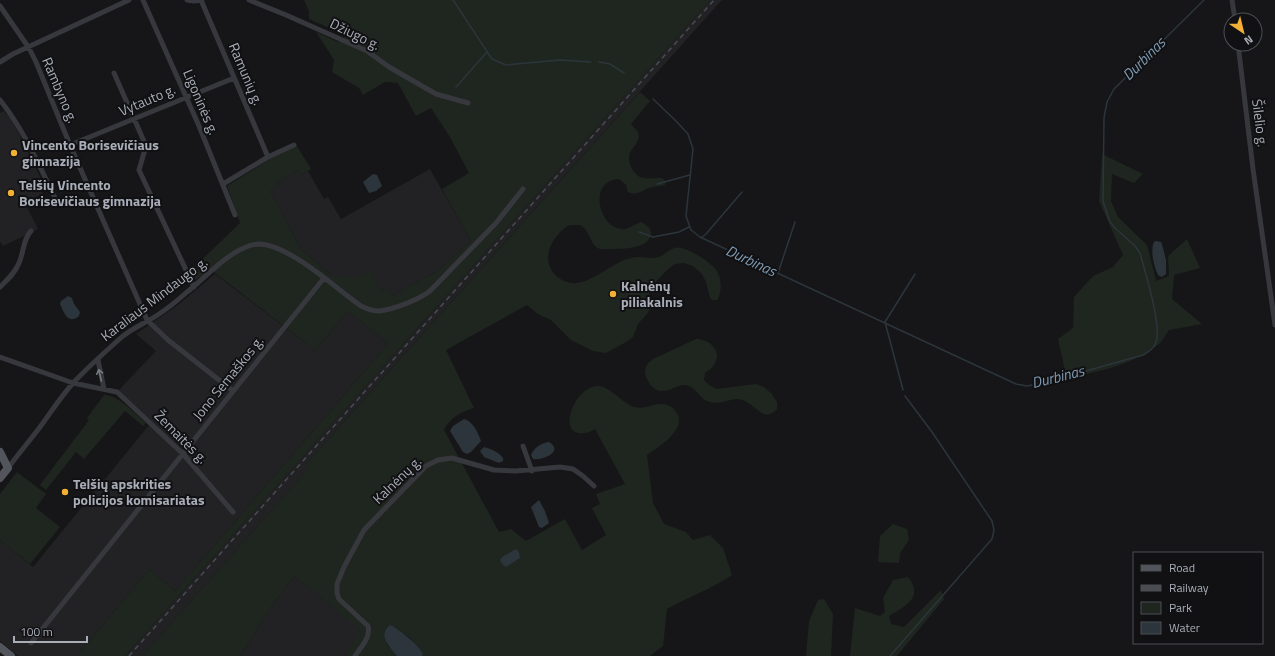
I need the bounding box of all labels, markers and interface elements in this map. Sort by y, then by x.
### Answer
street label: Džiugo g. [326,12,384,55]
north arrow [1223,12,1263,52]
water label: Durbinas [1117,31,1172,86]
text: N [1241,31,1256,49]
street label: Ramunių g. [224,39,269,108]
street label: Rambyno g. [37,54,84,126]
street label: Ligoninės g. [178,66,225,138]
street label: Vytauto g. [115,78,178,121]
street label: Šilelio g. [1247,98,1274,148]
place label: Vincento Borisevičiaus gimnazija [22,134,159,171]
marker: Vincento Borisevičiaus gimnazija [9,148,19,158]
place label: Telšių Vincento Borisevičiaus gimnazija [19,174,161,211]
marker: Telšių Vincento Borisevičiaus gimnazija [6,188,16,198]
water label: Durbinas [722,239,782,283]
street label: Karaliaus Mindaugo g. [96,251,212,346]
place label: Kalnėnų piliakalnis [621,275,683,312]
marker: Kalnėnų piliakalnis [608,289,618,299]
street label: Jono Semaškos g. [187,331,268,424]
water label: Durbinas [1029,359,1088,394]
one-way arrow [96,368,104,381]
street label: Žemaitės g. [150,405,213,468]
street label: Kalnėnų g. [367,451,426,508]
place label: Telšių apskrities policijos komisariatas [73,473,205,510]
marker: Telšių apskrities policijos komisariatas [60,487,70,497]
legend [1133,552,1263,644]
text: Road [1169,558,1195,577]
text: Railway [1169,578,1209,597]
text: Park [1169,598,1192,617]
scale bar [14,618,87,644]
text: Water [1169,618,1200,637]
text: 100 m [20,622,53,641]

